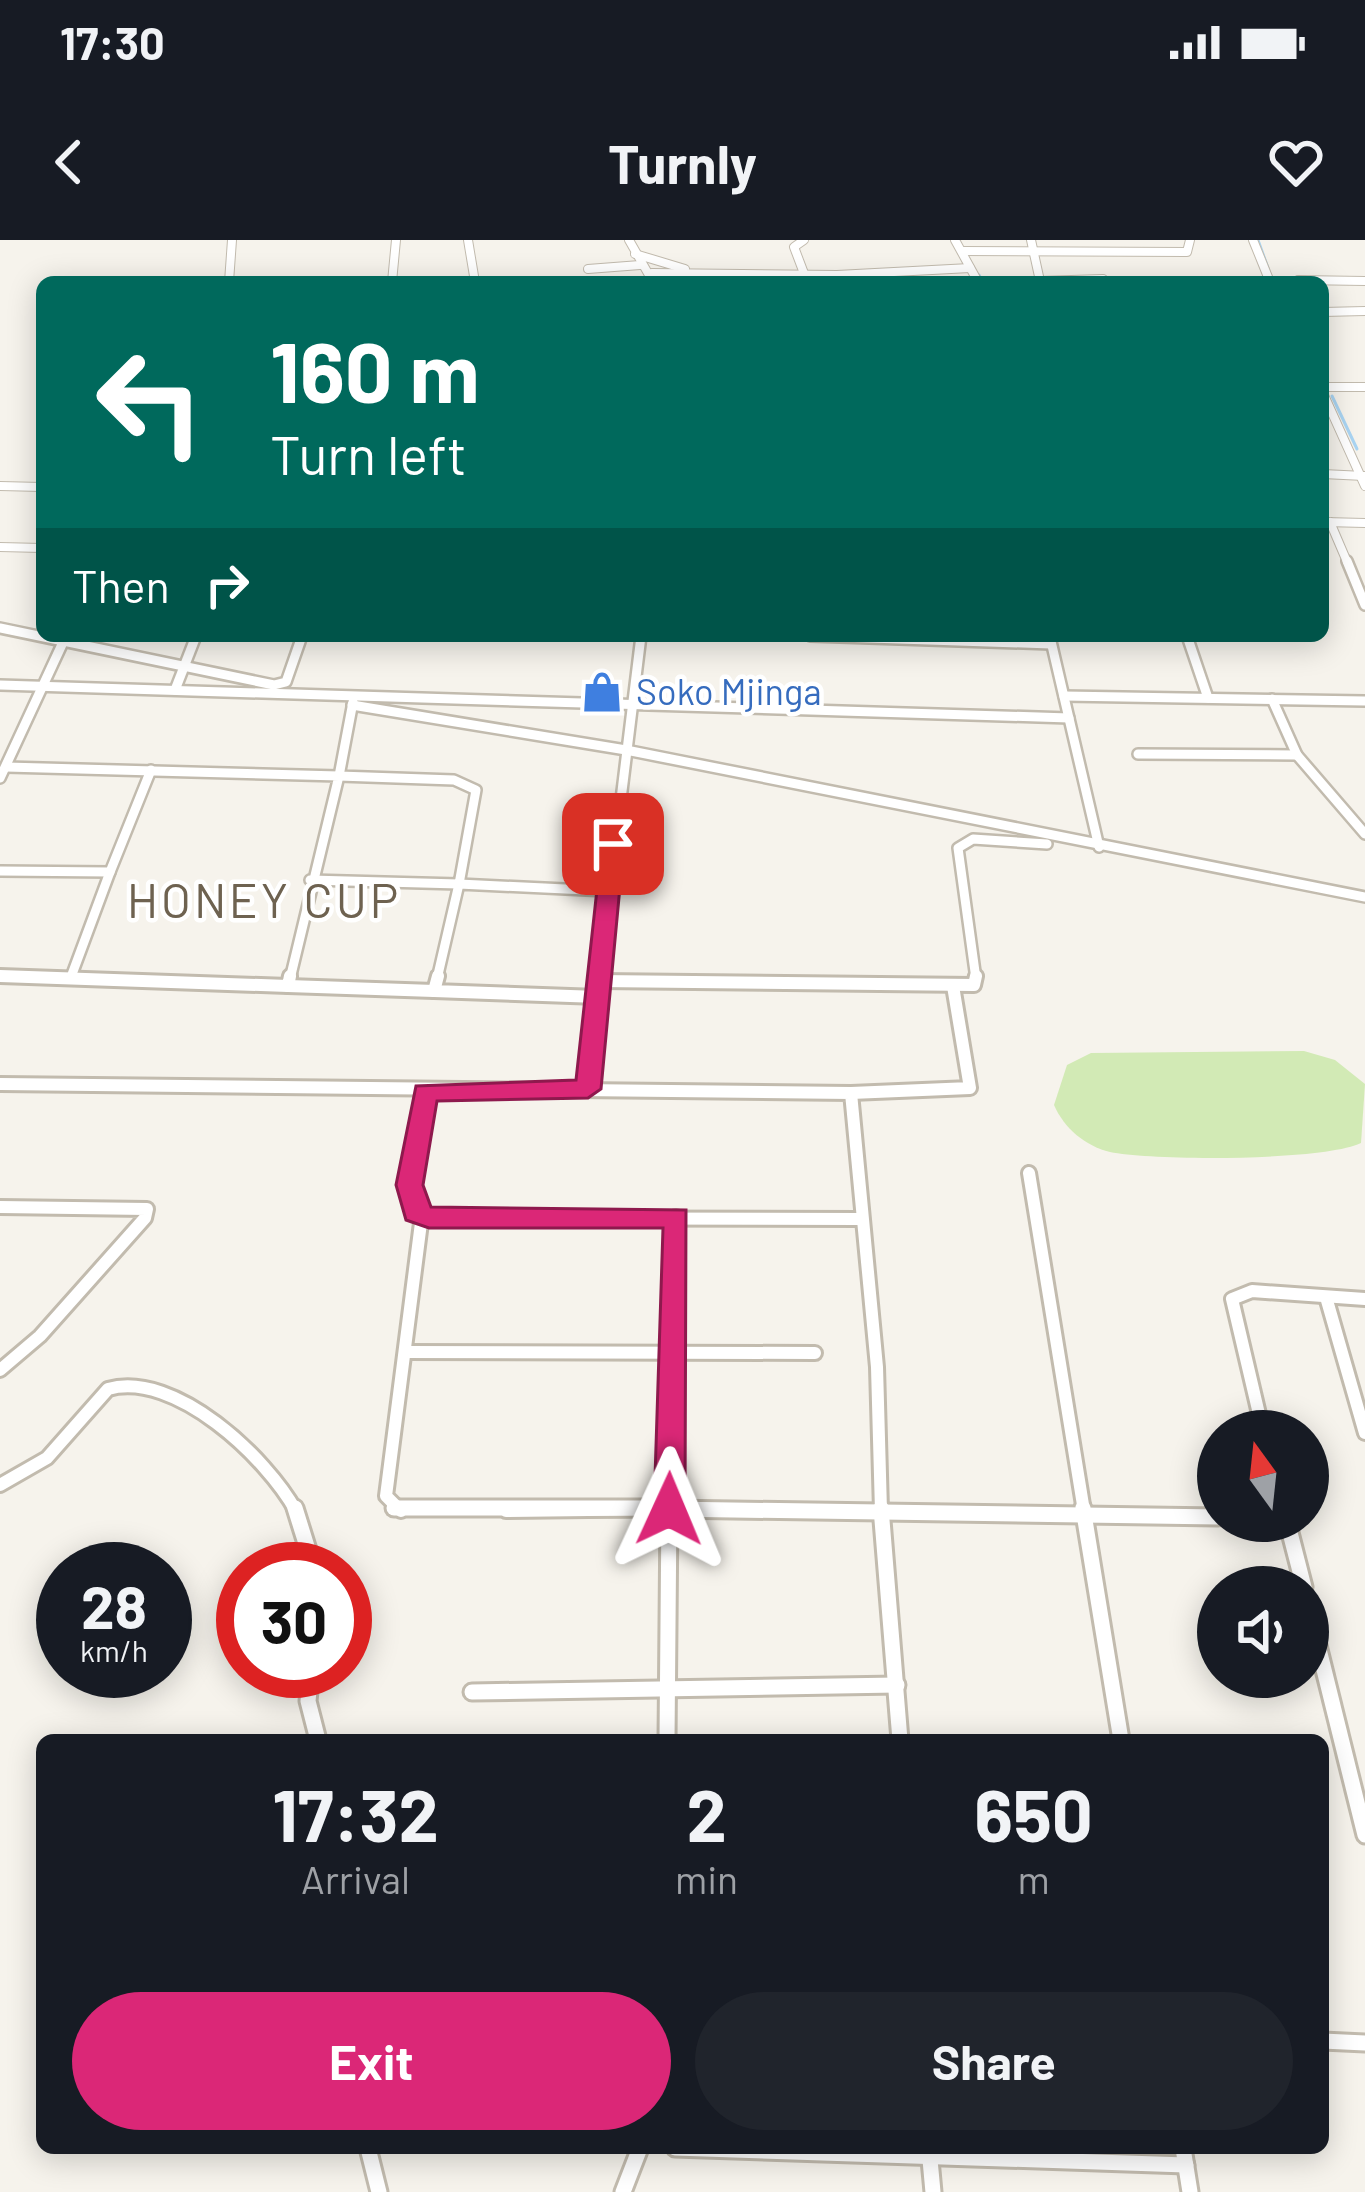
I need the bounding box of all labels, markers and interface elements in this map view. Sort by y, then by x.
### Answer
text: 17:30 [60,15,165,69]
icon: back [36,129,102,195]
icon: heart [1263,129,1329,195]
text: Turnly [608,130,757,195]
text: 160 m [270,319,480,420]
icon: left [72,324,228,480]
text: Turn left [270,421,467,486]
icon: right [194,552,260,618]
text: Then [72,558,170,612]
shop icon: Soko Mjinga [579,669,625,715]
place label: Soko Mjinga [636,669,822,712]
pin [562,793,664,895]
icon: arrive [580,811,646,877]
district label: HONEY CUP [127,870,401,928]
north arrow [1197,1410,1329,1542]
map controls [1197,1410,1329,1698]
position arrow [606,1446,732,1572]
speed limit sign: 30 [216,1542,372,1698]
button: sound [1197,1566,1329,1698]
text: 28 [81,1569,147,1641]
text: km/h [80,1632,148,1668]
text: 17:32 [272,1770,439,1856]
text: 2 [686,1770,727,1856]
text: 650 [974,1770,1093,1856]
text: Arrival [301,1855,410,1902]
text: min [675,1855,738,1902]
text: m [1017,1855,1050,1902]
button: Exit [72,1992,671,2130]
button: Share [695,1992,1293,2130]

